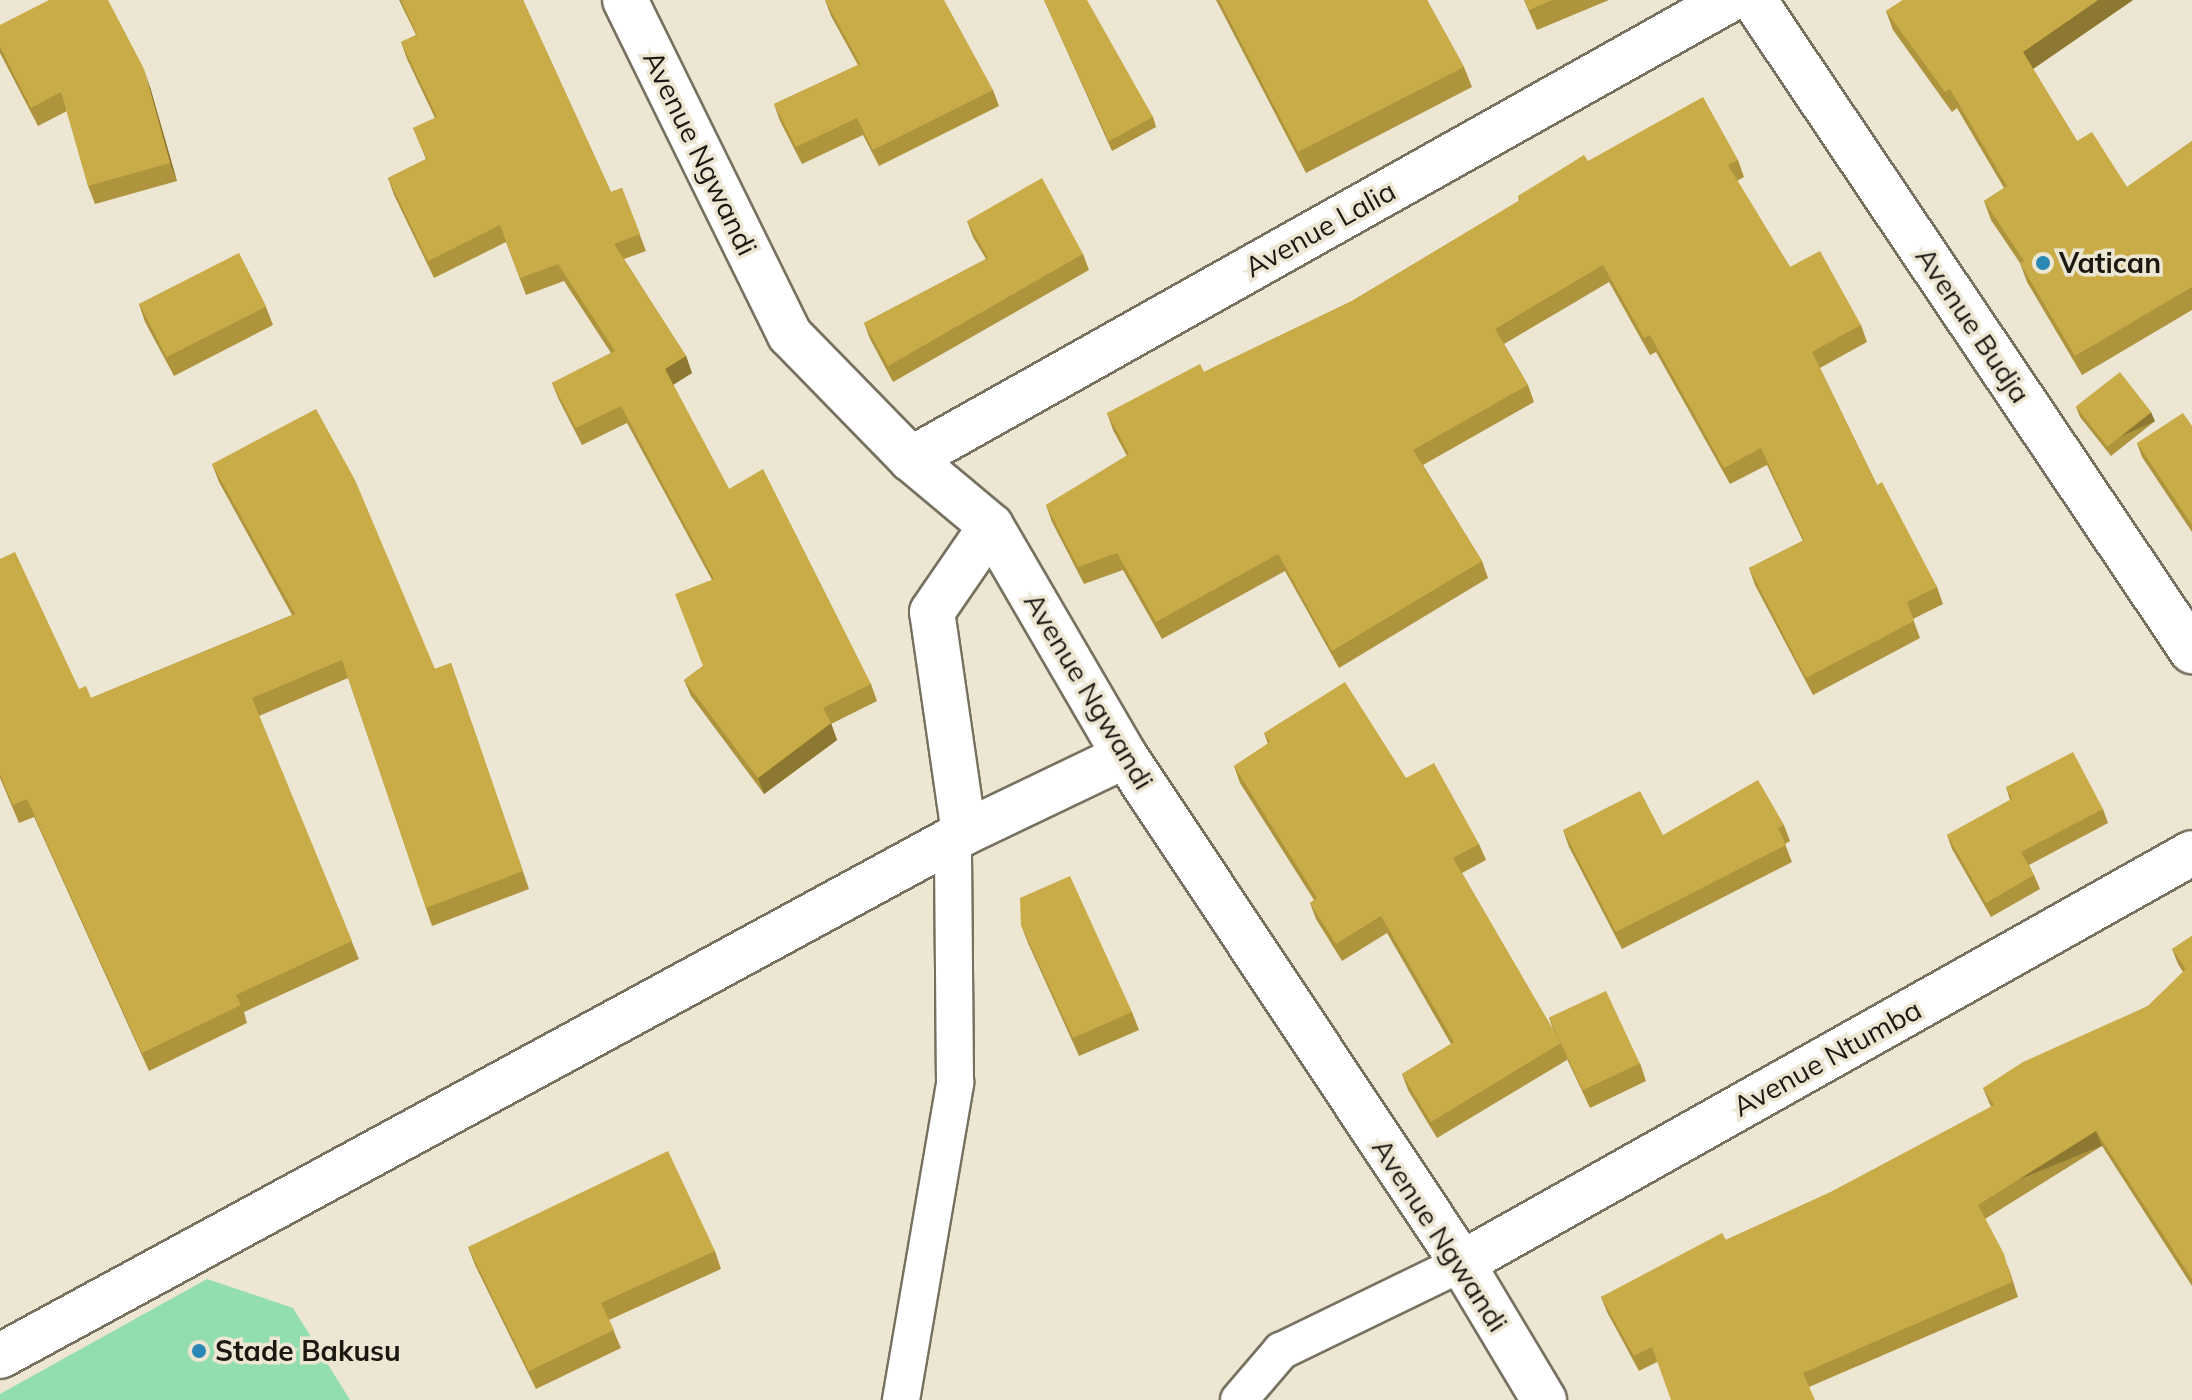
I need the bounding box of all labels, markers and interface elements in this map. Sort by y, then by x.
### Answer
street label: Avenue Ngwandi [636,45,764,261]
street label: Avenue Lalia [1239,174,1401,284]
street label: Avenue Budja [1909,241,2037,409]
place label: Vatican [2059,246,2161,280]
marker: Vatican [2034,254,2052,272]
street label: Avenue Ngwandi [1017,587,1161,795]
street label: Avenue Ntumba [1727,992,1927,1124]
street label: Avenue Ngwandi [1365,1132,1515,1338]
place label: Stade Bakusu [215,1334,401,1368]
marker: Stade Bakusu [190,1342,208,1360]

